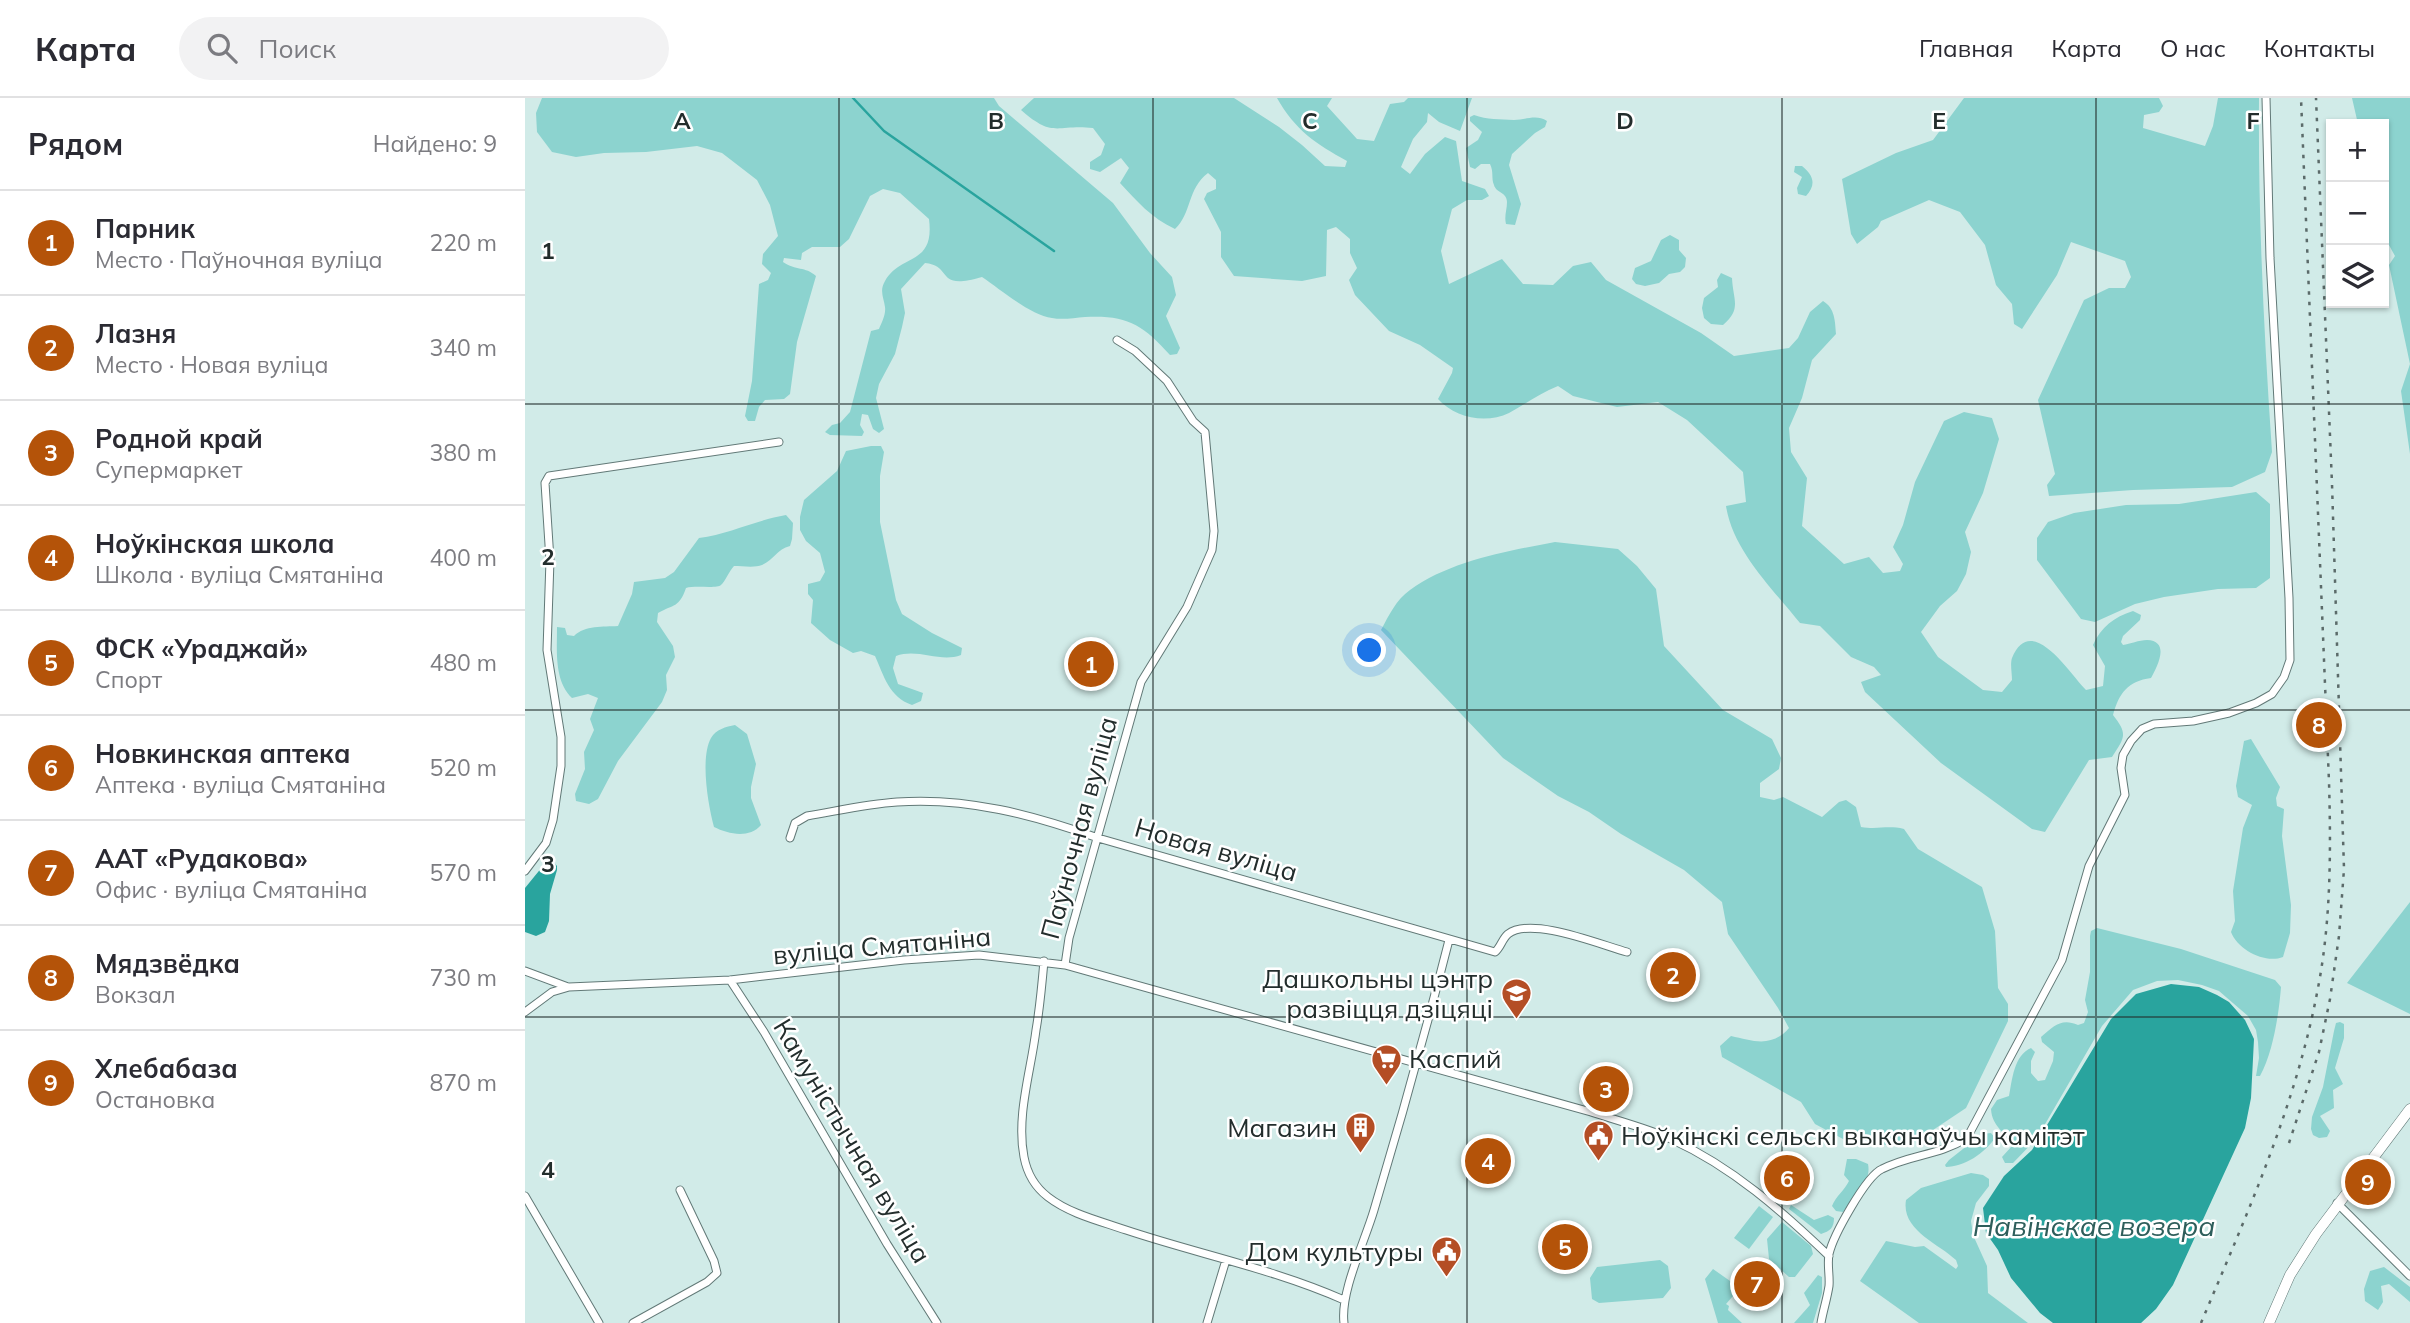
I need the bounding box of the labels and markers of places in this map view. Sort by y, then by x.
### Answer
pin: 1 [1068,638,1114,690]
pin: 8 [2296,699,2342,751]
pin: 2 [1650,949,1696,1001]
place label: Дашкольны цэнтр развіцця дзіцяці [1262,962,1493,1025]
school or university icon: Дашкольны цэнтр развіцця дзіцяці [1499,977,1533,1021]
supermarket icon: Каспий [1369,1042,1403,1086]
place label: Каспий [1409,1042,1501,1075]
pin: 3 [1583,1063,1629,1115]
place label: Магазин [1227,1111,1337,1144]
building icon: Магазин [1343,1111,1377,1155]
public building icon: Ноўкінскі сельскі выканаўчы камітэт [1581,1119,1615,1163]
place label: Ноўкінскі сельскі выканаўчы камітэт [1621,1119,2085,1152]
pin: 4 [1465,1135,1511,1187]
pin: 6 [1764,1152,1810,1204]
pin: 9 [2345,1156,2391,1208]
pin: 5 [1542,1221,1588,1273]
place label: Дом культуры [1246,1235,1423,1268]
public building icon: Дом культуры [1429,1235,1463,1279]
pin: 7 [1734,1258,1780,1310]

